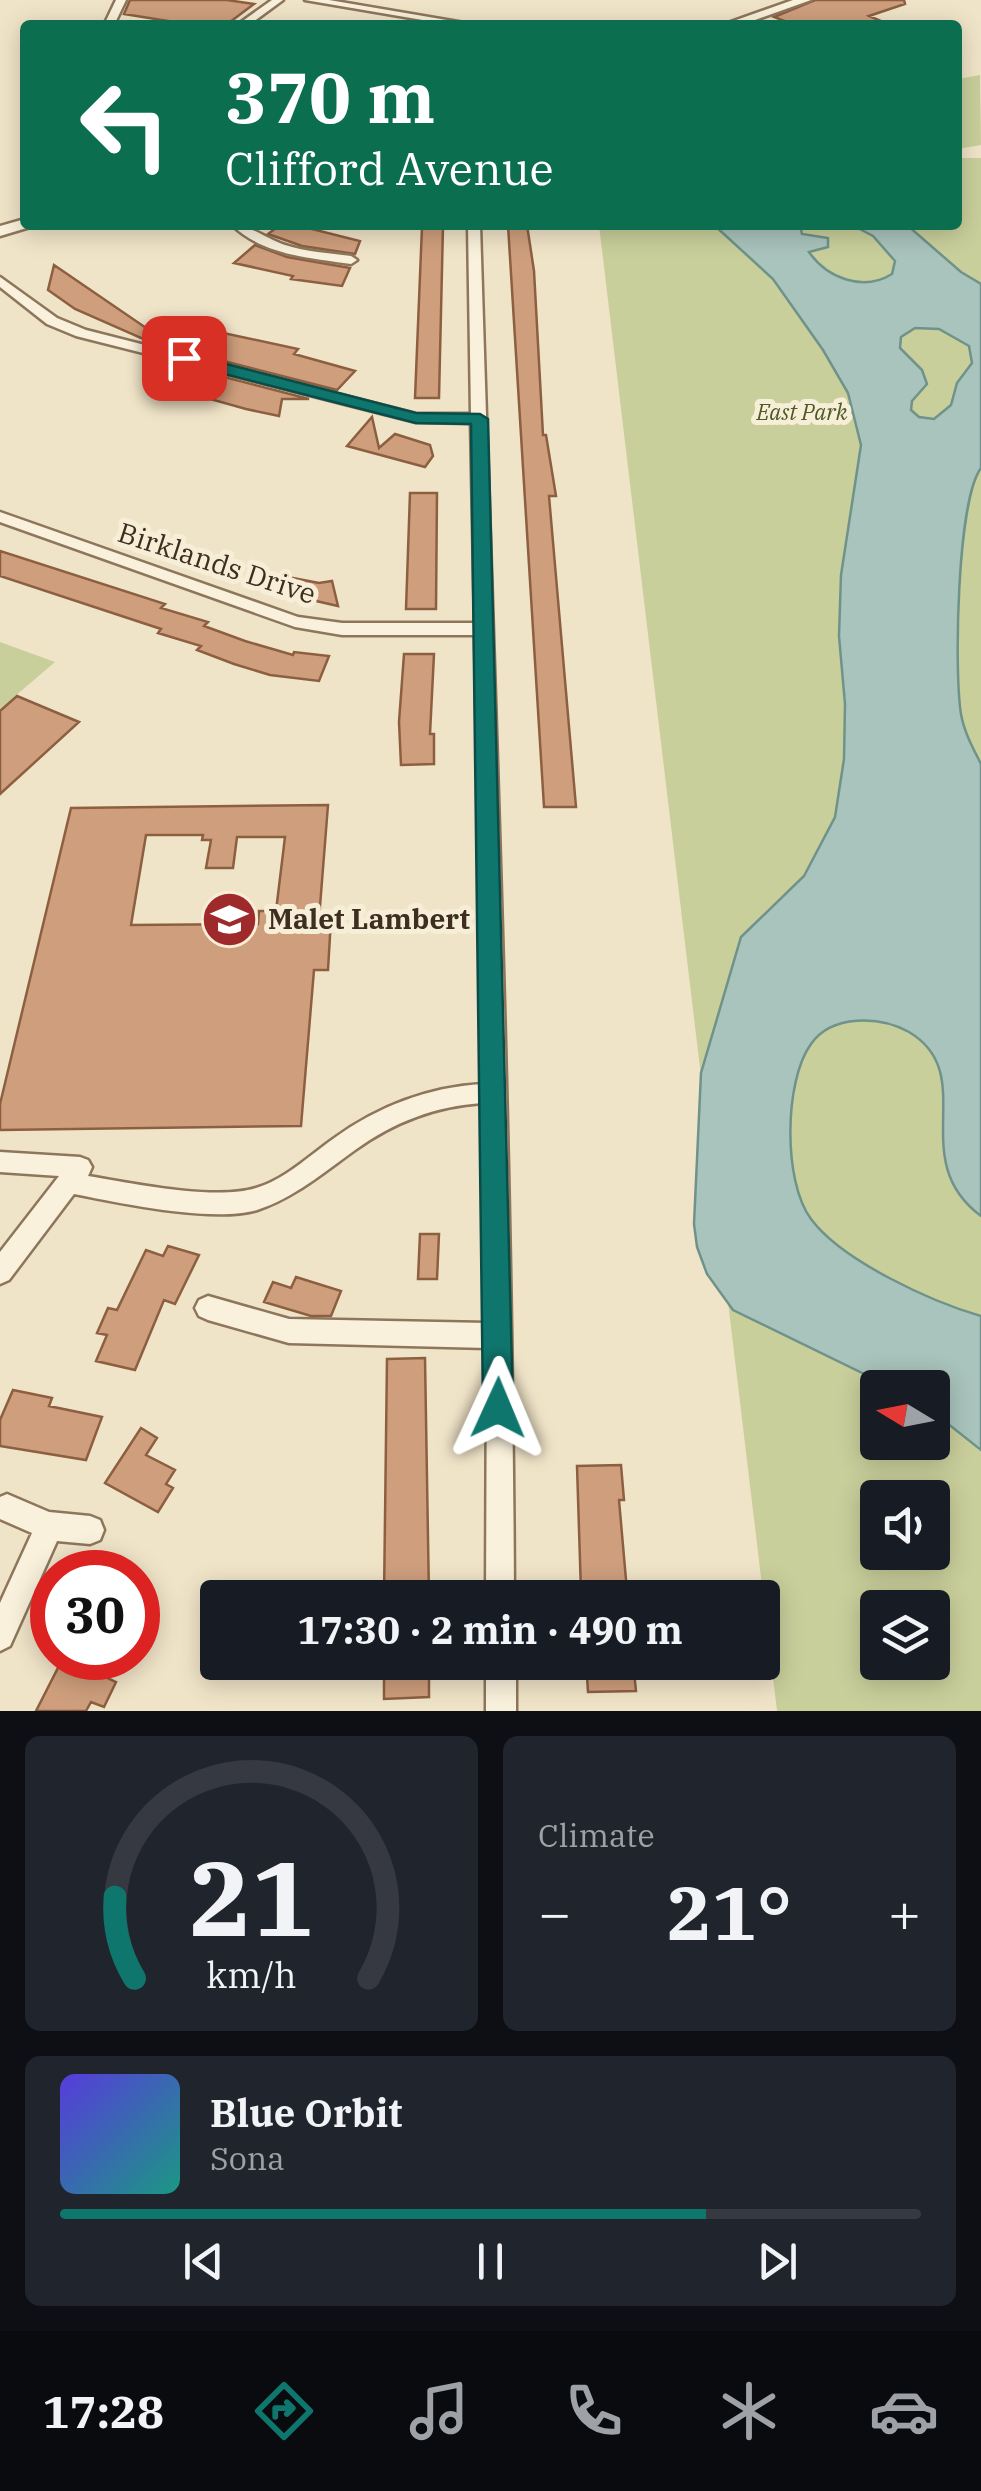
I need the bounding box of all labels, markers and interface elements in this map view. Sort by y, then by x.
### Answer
text: 370 m [225,51,435,142]
icon: left [60,60,190,190]
text: Clifford Avenue [225,139,554,197]
pin [142,316,227,401]
icon: arrive [157,331,212,386]
park label: East Park [756,397,848,426]
street label: Birklands Drive [114,513,321,612]
school or university icon: Malet Lambert [199,889,259,949]
place label: Malet Lambert [268,900,470,937]
position arrow [446,1356,550,1460]
north arrow [860,1370,950,1460]
map controls [860,1370,950,1680]
button: sound [860,1480,950,1570]
speed limit sign: 30 [30,1550,160,1680]
button: layers [860,1590,950,1680]
text: 17:30 · 2 min · 490 m [297,1605,683,1654]
text: Climate [538,1814,655,1856]
text: 21 [189,1829,314,1965]
text: 21° [667,1863,792,1961]
text: − [538,1877,571,1948]
text: + [888,1877,921,1948]
text: km/h [206,1951,297,1998]
text: Blue Orbit [210,2088,402,2137]
text: Sona [210,2137,285,2179]
icon: previous [176,2234,231,2289]
icon: pause [463,2234,518,2289]
icon: next [750,2234,805,2289]
icon: directions [249,2376,319,2446]
icon: music [404,2376,474,2446]
icon: phone [559,2376,629,2446]
icon: climate [714,2376,784,2446]
icon: car [869,2376,939,2446]
text: 17:28 [42,2382,164,2440]

